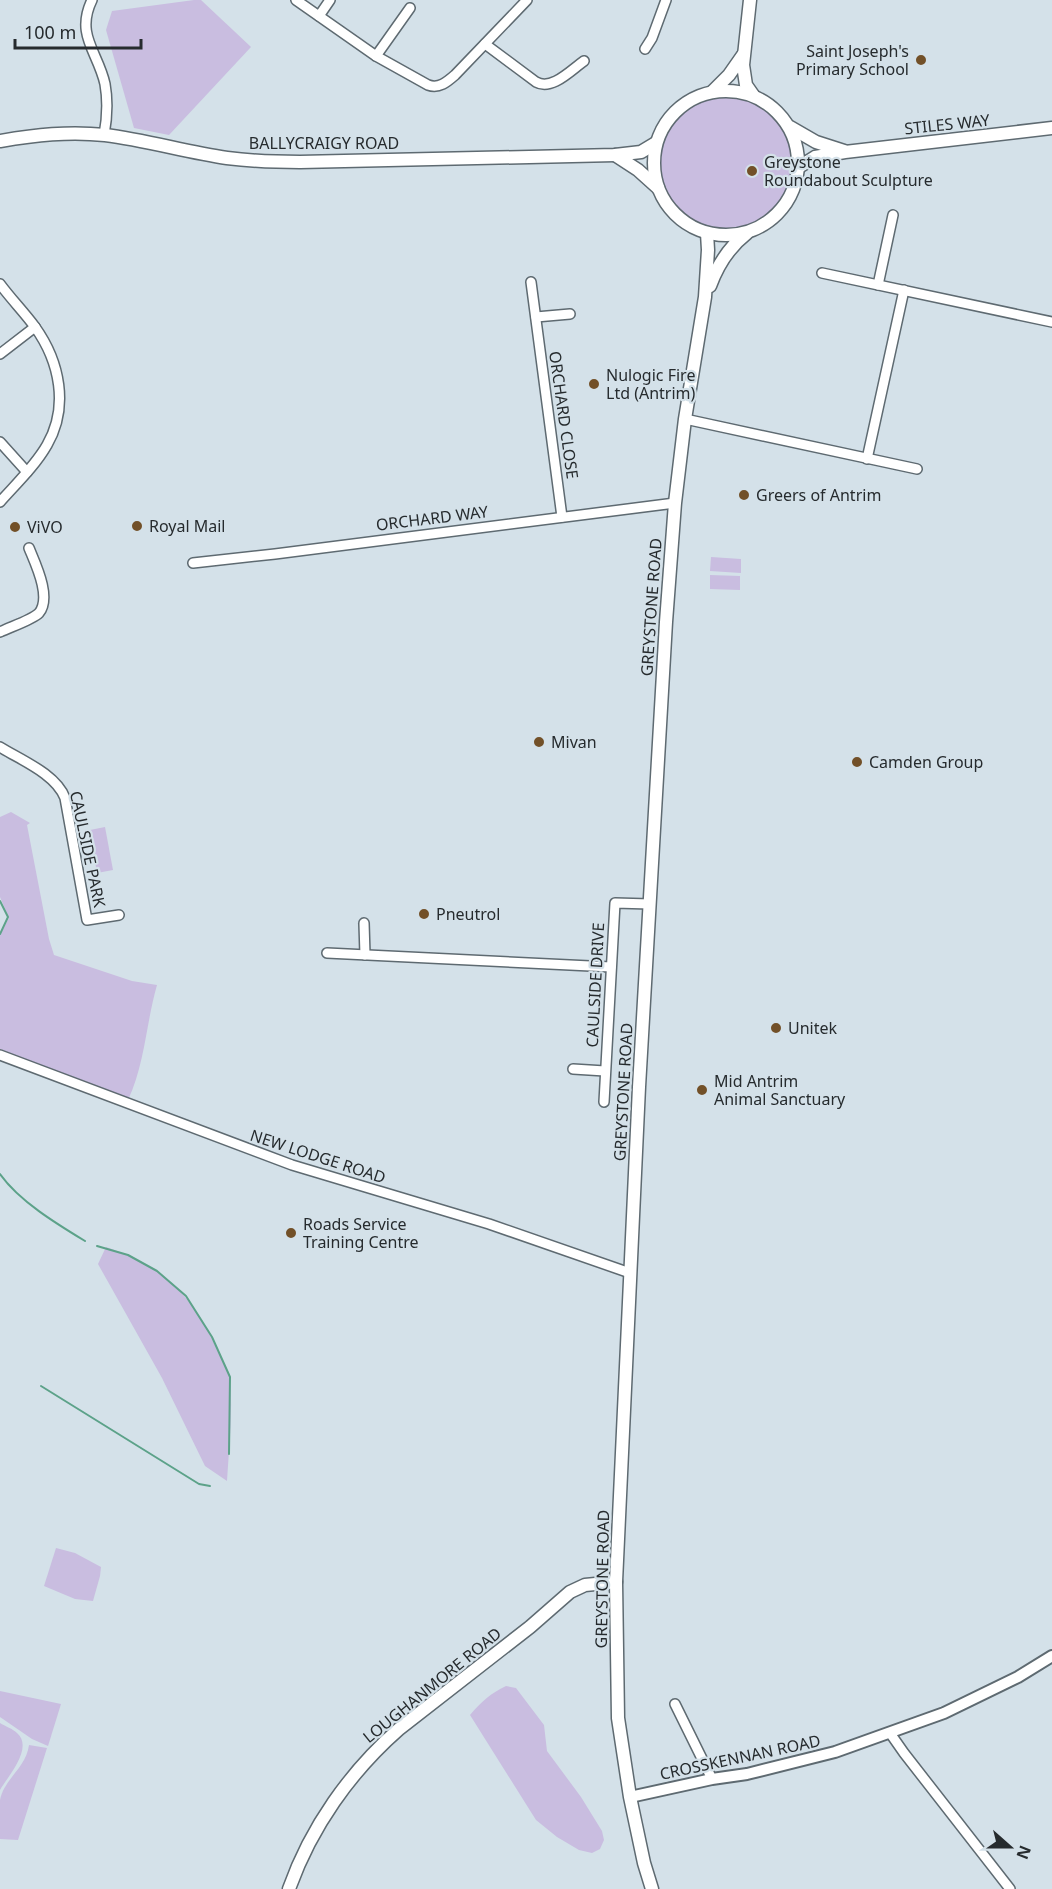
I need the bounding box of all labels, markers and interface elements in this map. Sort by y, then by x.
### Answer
scale bar [15,12,141,50]
text: 100 m [24,20,76,44]
place label: Saint Joseph's Primary School [796,40,909,80]
marker: Saint Joseph's Primary School [914,53,928,67]
street label: STILES WAY [903,108,992,139]
street label: BALLYCRAIGY ROAD [249,132,399,154]
place label: Greystone Roundabout Sculpture [764,151,933,191]
marker: Greystone Roundabout Sculpture [745,164,759,178]
street label: ORCHARD CLOSE [544,350,584,480]
place label: Nulogic Fire Ltd (Antrim) [606,364,696,404]
marker: Nulogic Fire Ltd (Antrim) [587,377,601,391]
place label: Greers of Antrim [756,484,881,506]
marker: Greers of Antrim [737,488,751,502]
street label: ORCHARD WAY [375,500,490,536]
place label: Royal Mail [149,515,225,537]
place label: ViVO [27,516,63,538]
marker: Royal Mail [130,519,144,533]
marker: ViVO [8,520,22,534]
street label: GREYSTONE ROAD [635,537,667,677]
place label: Mivan [551,731,597,753]
marker: Mivan [532,735,546,749]
place label: Camden Group [869,751,983,773]
marker: Camden Group [850,755,864,769]
street label: CAULSIDE PARK [65,789,111,909]
place label: Pneutrol [436,903,500,925]
marker: Pneutrol [417,907,431,921]
street label: CAULSIDE DRIVE [581,922,609,1048]
place label: Unitek [788,1017,838,1039]
marker: Unitek [769,1021,783,1035]
street label: GREYSTONE ROAD [608,1022,638,1162]
place label: Mid Antrim Animal Sanctuary [714,1070,846,1110]
marker: Mid Antrim Animal Sanctuary [695,1083,709,1097]
street label: NEW LODGE ROAD [248,1124,388,1188]
place label: Roads Service Training Centre [303,1213,419,1253]
marker: Roads Service Training Centre [284,1226,298,1240]
street label: GREYSTONE ROAD [590,1509,614,1649]
street label: LOUGHANMORE ROAD [358,1622,506,1748]
street label: CROSSKENNAN ROAD [658,1729,822,1785]
north arrow [980,1817,1040,1877]
text: N [1011,1842,1037,1862]

